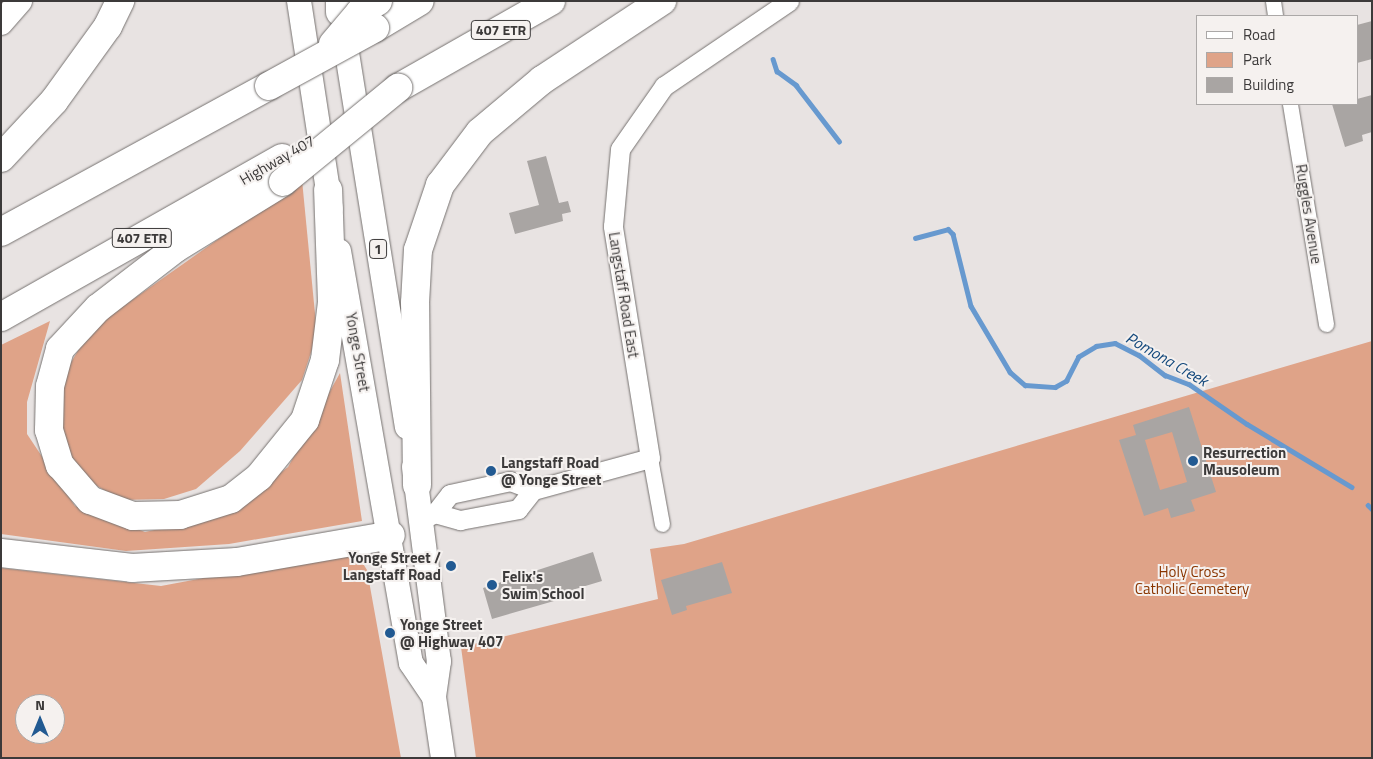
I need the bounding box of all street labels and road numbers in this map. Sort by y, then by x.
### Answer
road number: 407 ETR [470,18,532,42]
street label: Highway 407 [236,131,318,189]
street label: Ruggles Avenue [1292,163,1326,265]
road number: 407 ETR [111,227,173,250]
street label: Langstaff Road East [605,231,643,359]
road number: 1 [368,238,388,260]
street label: Yonge Street [342,311,374,393]

